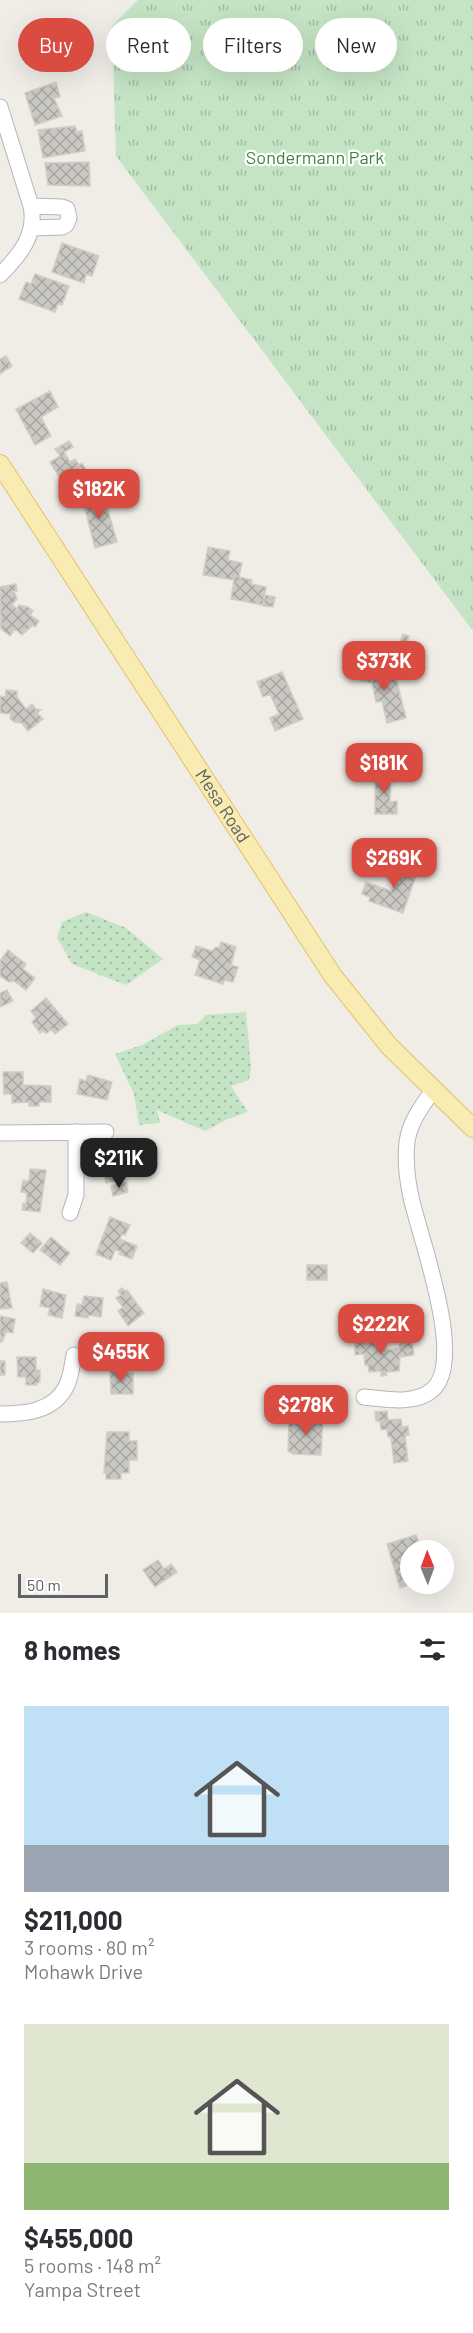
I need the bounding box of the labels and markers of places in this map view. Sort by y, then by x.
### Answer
pin: $182K [57,469,141,520]
pin: $373K [342,641,426,692]
pin: $181K [342,743,426,794]
pin: $269K [352,838,436,889]
pin: $211K [77,1138,161,1189]
pin: $222K [339,1304,423,1355]
pin: $455K [79,1332,163,1383]
pin: $278K [264,1385,348,1436]

